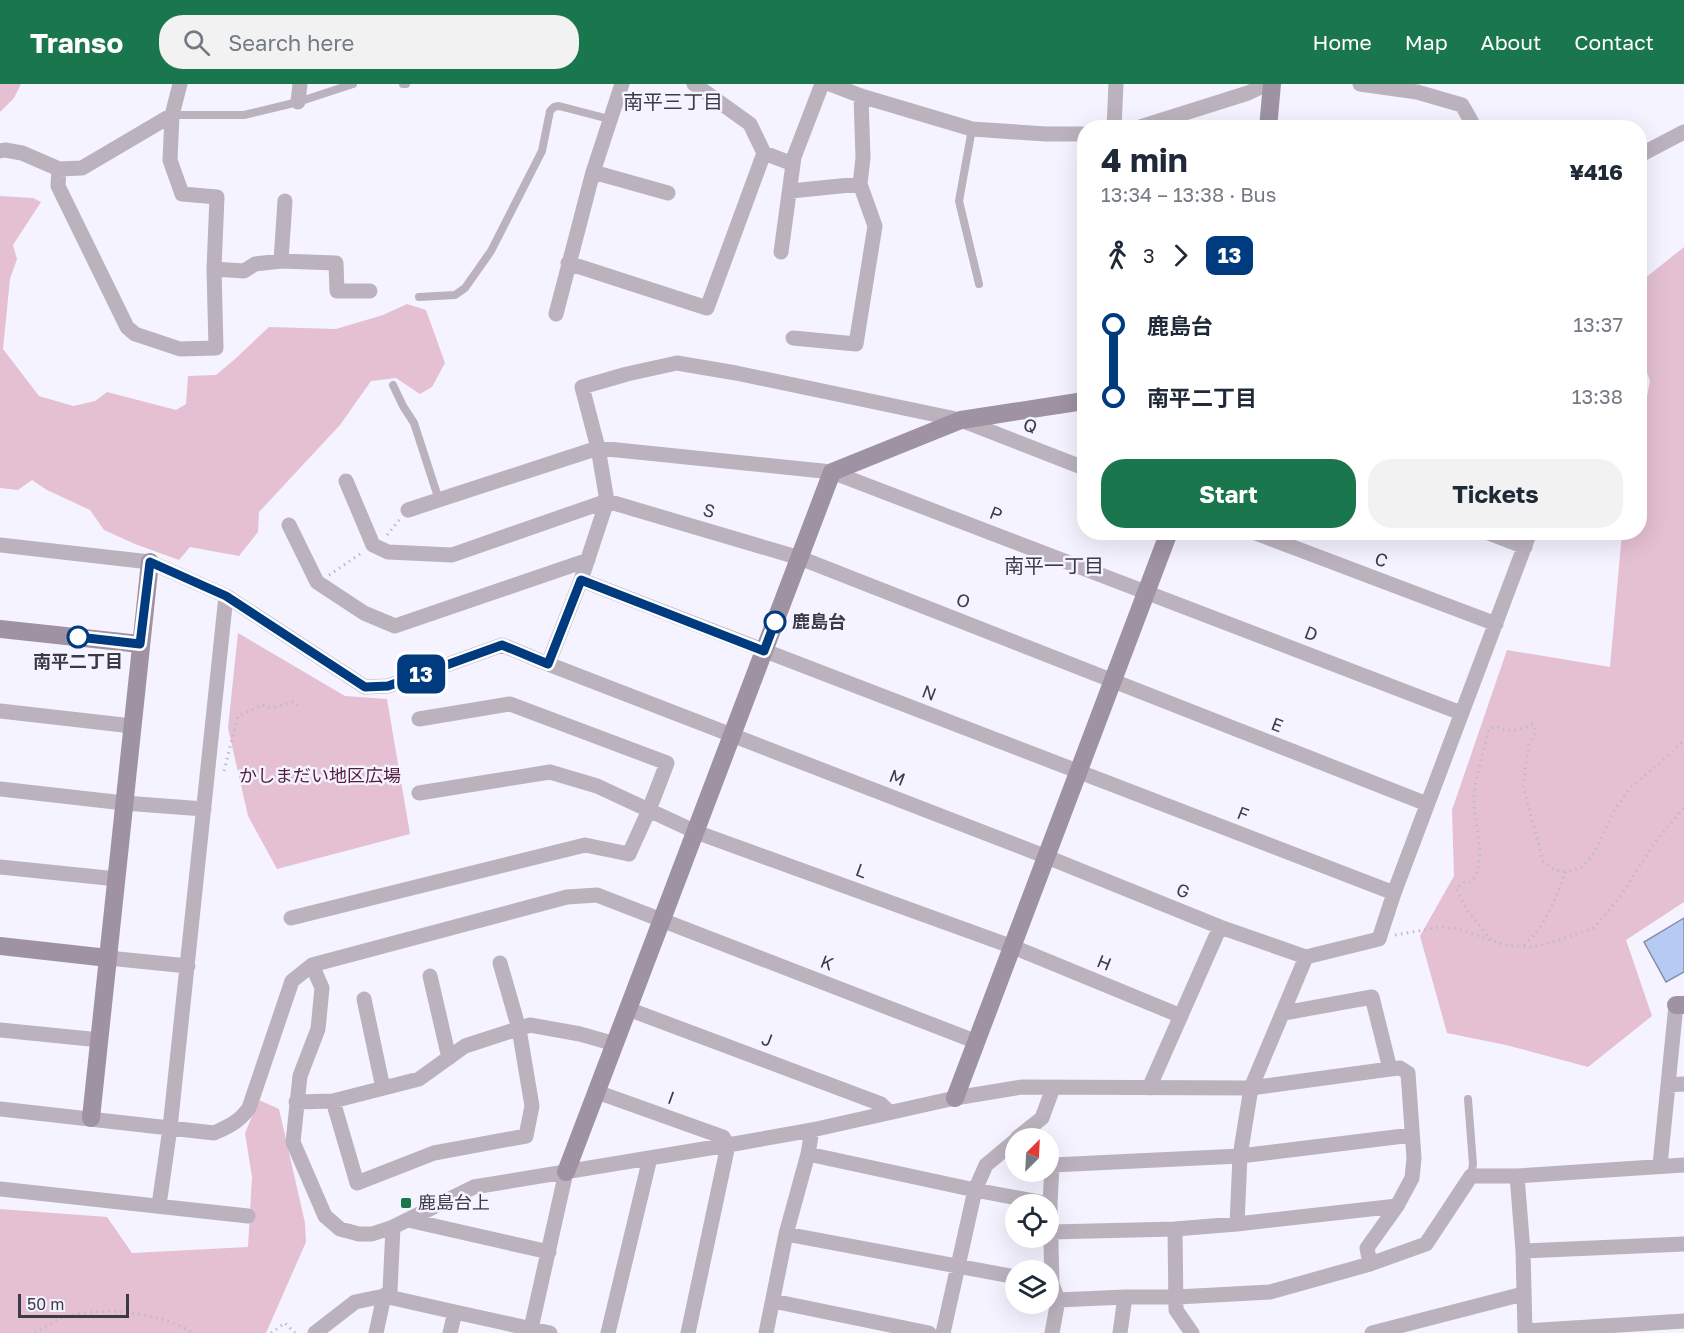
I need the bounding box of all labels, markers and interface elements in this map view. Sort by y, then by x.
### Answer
search box [159,15,579,69]
text: Transo [30,26,123,59]
icon: search [180,26,213,59]
text: Search here [228,29,354,56]
text: Home [1312,29,1372,55]
text: Map [1405,29,1448,55]
text: About [1481,29,1541,55]
text: Contact [1574,29,1654,55]
district label: 南平三丁目 [623,89,723,113]
text: 4 min [1101,140,1188,179]
text: ¥416 [1569,158,1623,185]
text: 13:34 – 13:38 · Bus [1101,182,1276,206]
icon: walk [1101,239,1134,272]
icon: forward [1164,239,1197,272]
text: 13 [1218,242,1241,268]
text: 3 [1143,243,1155,267]
text: 鹿島台 [1147,312,1213,339]
text: 13:37 [1573,312,1623,336]
text: 南平二丁目 [1147,384,1257,411]
text: 13:38 [1572,384,1623,408]
street label: Q [1020,412,1041,438]
button: Start [1101,459,1356,528]
button: Tickets [1368,459,1623,528]
street label: S [701,498,718,522]
street label: P [987,501,1006,525]
street label: C [1372,547,1391,572]
district label: 南平一丁目 [1004,553,1104,577]
street label: O [953,587,974,613]
place label: 鹿島台 [792,610,846,632]
marker: 鹿島台 [764,611,786,633]
street label: D [1302,621,1321,646]
marker: 南平二丁目 [67,626,89,648]
place label: 南平二丁目 [33,650,123,672]
line badge: 13 [394,654,448,694]
text: 13 [409,661,433,687]
street label: N [919,679,940,705]
street label: E [1268,712,1286,736]
park label: かしまだい地区広場 [239,764,401,786]
street label: M [886,764,909,790]
street label: F [1234,801,1252,825]
street label: L [853,858,870,882]
street label: G [1173,877,1193,903]
street label: H [1094,949,1115,975]
street label: K [818,950,837,975]
street label: J [759,1027,776,1051]
street label: I [665,1086,678,1108]
north arrow [1005,1128,1059,1182]
map controls [1005,1128,1059,1314]
place label: 鹿島台上 [418,1191,490,1213]
button: locate [1005,1194,1059,1248]
marker: 鹿島台上 [399,1196,413,1210]
button: layers [1005,1260,1059,1314]
scale bar [18,1291,129,1318]
text: 50 m [27,1294,64,1314]

